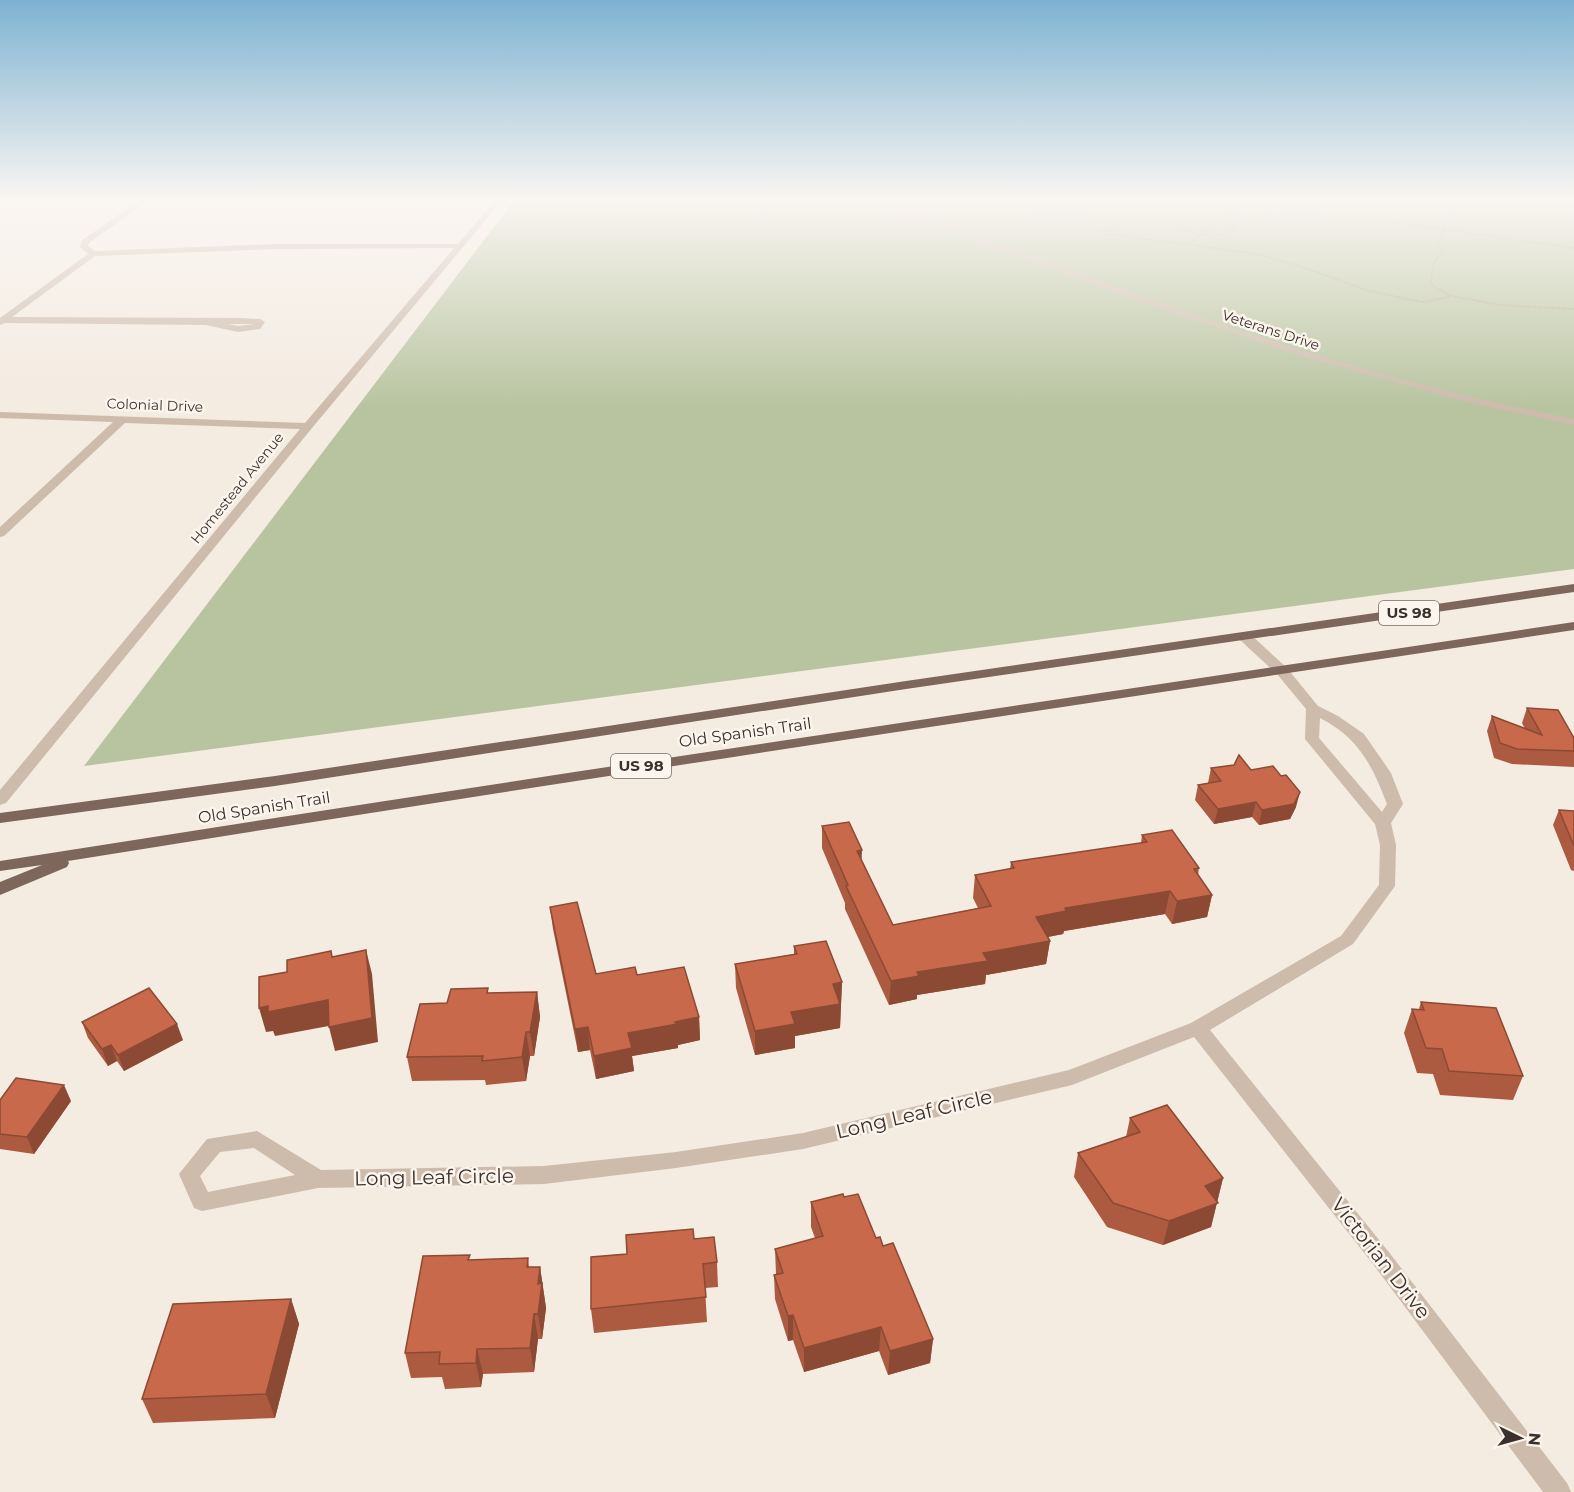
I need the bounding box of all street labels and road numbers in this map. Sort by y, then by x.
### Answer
street label: Veterans Drive [1220,306,1322,354]
street label: Colonial Drive [106,394,204,416]
street label: Homestead Avenue [187,429,287,547]
road number: US 98 [1379,601,1439,625]
street label: Old Spanish Trail [678,714,813,751]
road number: US 98 [611,754,671,778]
street label: Old Spanish Trail [197,788,332,827]
street label: Long Leaf Circle [833,1084,995,1144]
street label: Long Leaf Circle [354,1164,514,1190]
street label: Victorian Drive [1326,1193,1436,1323]

